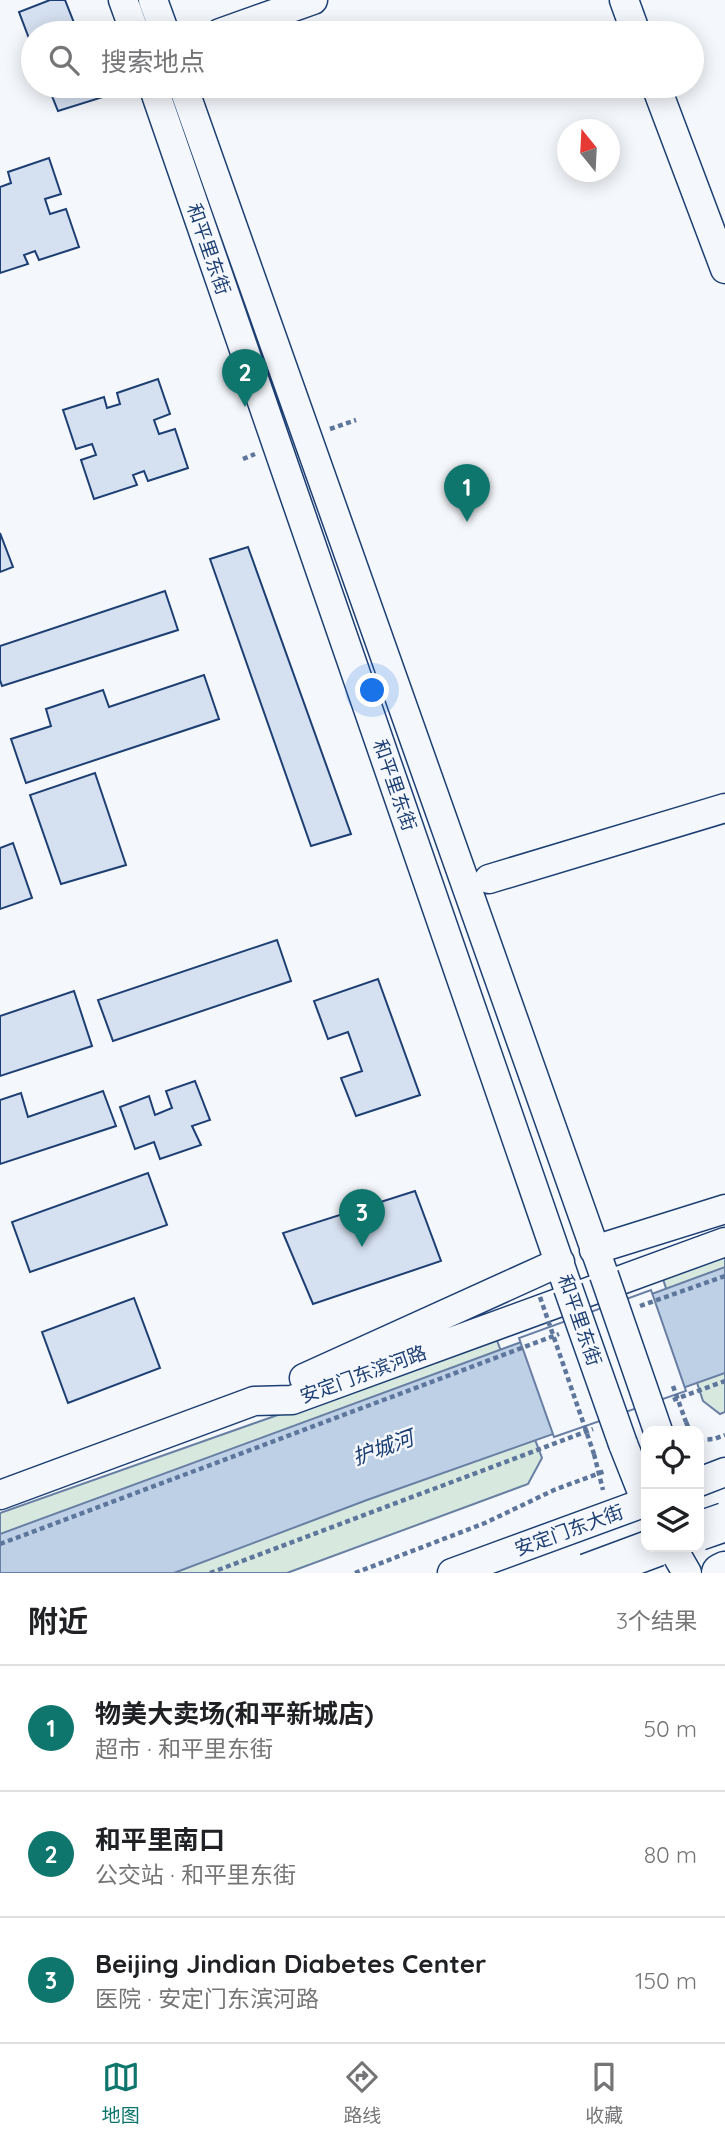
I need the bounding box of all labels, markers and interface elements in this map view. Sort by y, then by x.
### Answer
search box [21,21,704,98]
icon: search [45,41,83,79]
text: 搜索地点 [101,45,205,78]
north arrow [557,119,620,182]
street label: 和平里东街 [182,200,236,298]
pin: 2 [222,349,268,407]
pin: 1 [444,464,490,522]
your location [355,673,389,707]
street label: 和平里东街 [368,736,422,834]
pin: 3 [339,1189,385,1247]
street label: 和平里东街 [553,1271,607,1369]
street label: 安定门东滨河路 [296,1340,430,1408]
water label: 护城河 [349,1423,420,1470]
map controls [641,1426,704,1552]
button: locate [641,1426,704,1489]
button: layers [641,1489,704,1552]
street label: 安定门东大街 [511,1499,627,1561]
text: 附近 [28,1602,88,1640]
text: 3个结果 [616,1606,697,1635]
text: 物美大卖场(和平新城店) [95,1697,374,1730]
text: 1 [47,1714,55,1743]
text: 50 m [644,1714,697,1743]
text: 超市 · 和平里东街 [95,1734,273,1763]
text: 和平里南口 [95,1823,225,1856]
text: 2 [44,1840,58,1869]
text: 80 m [644,1840,697,1869]
text: 公交站 · 和平里东街 [95,1860,296,1889]
text: Beijing Jindian Diabetes Center [95,1947,486,1980]
text: 3 [45,1966,57,1995]
text: 150 m [635,1966,697,1995]
text: 医院 · 安定门东滨河路 [95,1984,319,2013]
tab: 地图 [102,2058,140,2127]
tab: 路线 [343,2058,381,2127]
tab: 收藏 [585,2058,623,2127]

